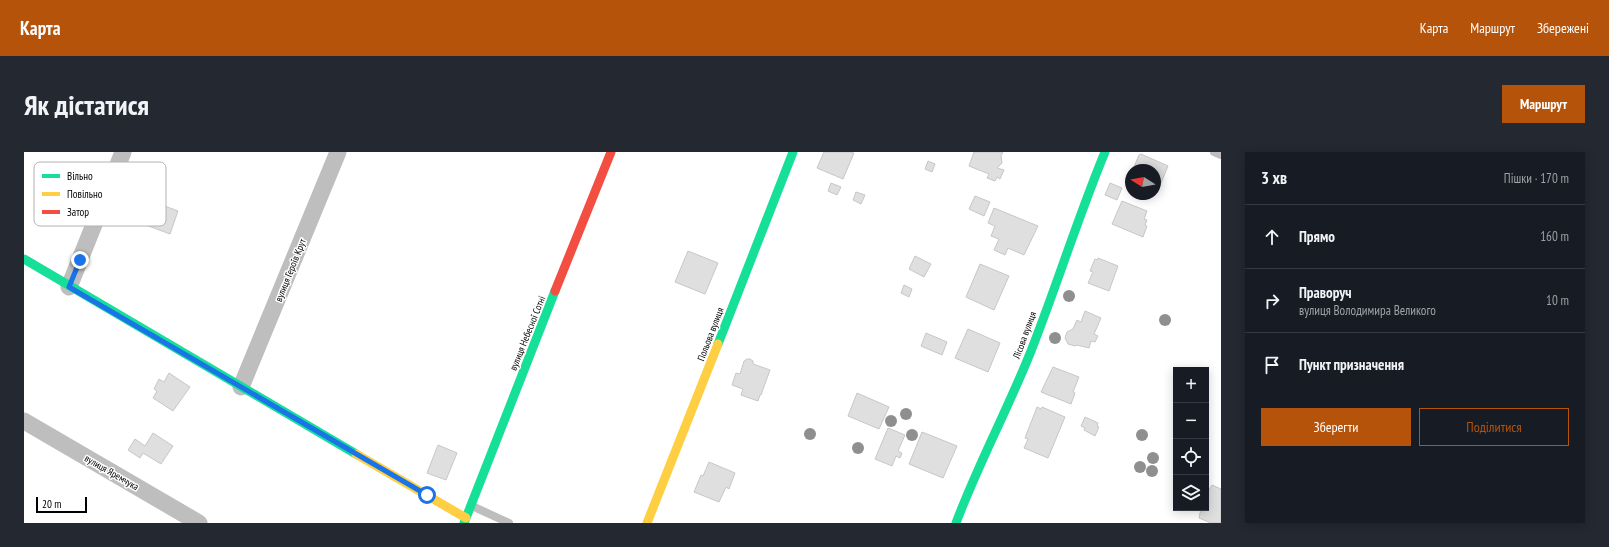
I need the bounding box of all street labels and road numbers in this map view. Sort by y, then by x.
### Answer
street label: вулиця Героїв Крут [272,236,309,304]
street label: вулиця Небесної Сотні [507,294,548,372]
street label: Польова вулиця [694,305,727,363]
street label: Лісова вулиця [1010,310,1039,362]
street label: вулиця Яремчука [82,452,141,493]

